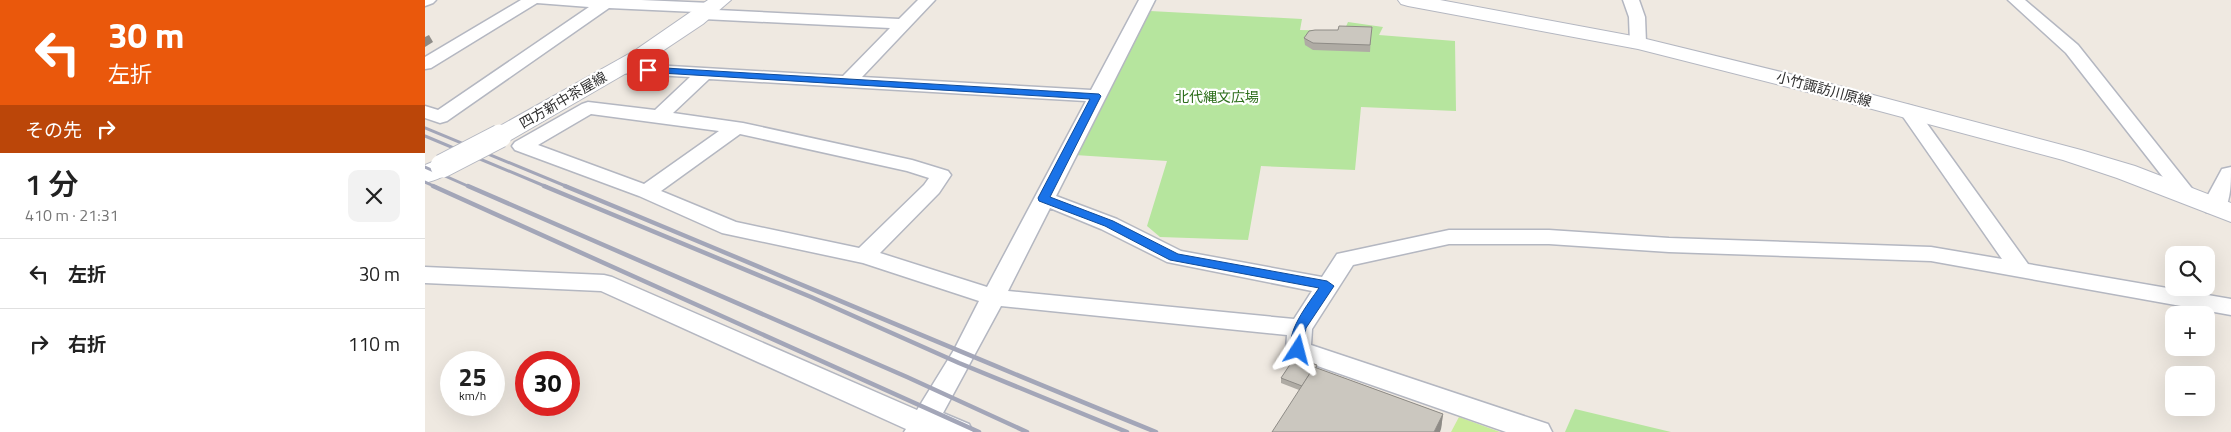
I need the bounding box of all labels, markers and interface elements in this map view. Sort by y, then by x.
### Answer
text: 30 m [108,8,184,62]
icon: left [25,20,90,85]
pin [627,49,669,91]
icon: arrive [634,56,662,84]
text: 左折 [108,57,152,91]
street label: 四方新中茶屋線 [515,66,610,133]
street label: 小竹諏訪川原線 [1774,66,1874,111]
park label: 北代縄文広場 [1175,86,1259,107]
text: その先 [25,115,82,144]
icon: right [92,115,120,143]
text: 1 分 [25,161,78,207]
button: close [348,170,400,222]
text: 410 m · 21:31 [25,203,119,227]
map controls [2165,246,2215,416]
button: search [2165,246,2215,296]
text: 左折 [68,259,106,288]
text: 30 m [359,259,400,288]
icon: left [25,260,53,288]
button: + [2165,306,2215,356]
position arrow [1271,323,1323,375]
text: 右折 [68,329,106,358]
text: 110 m [348,329,400,358]
icon: right [25,330,53,358]
speed limit sign: 30 [515,351,580,416]
text: 25 [458,358,487,396]
button: − [2165,366,2215,416]
text: km/h [459,386,486,405]

